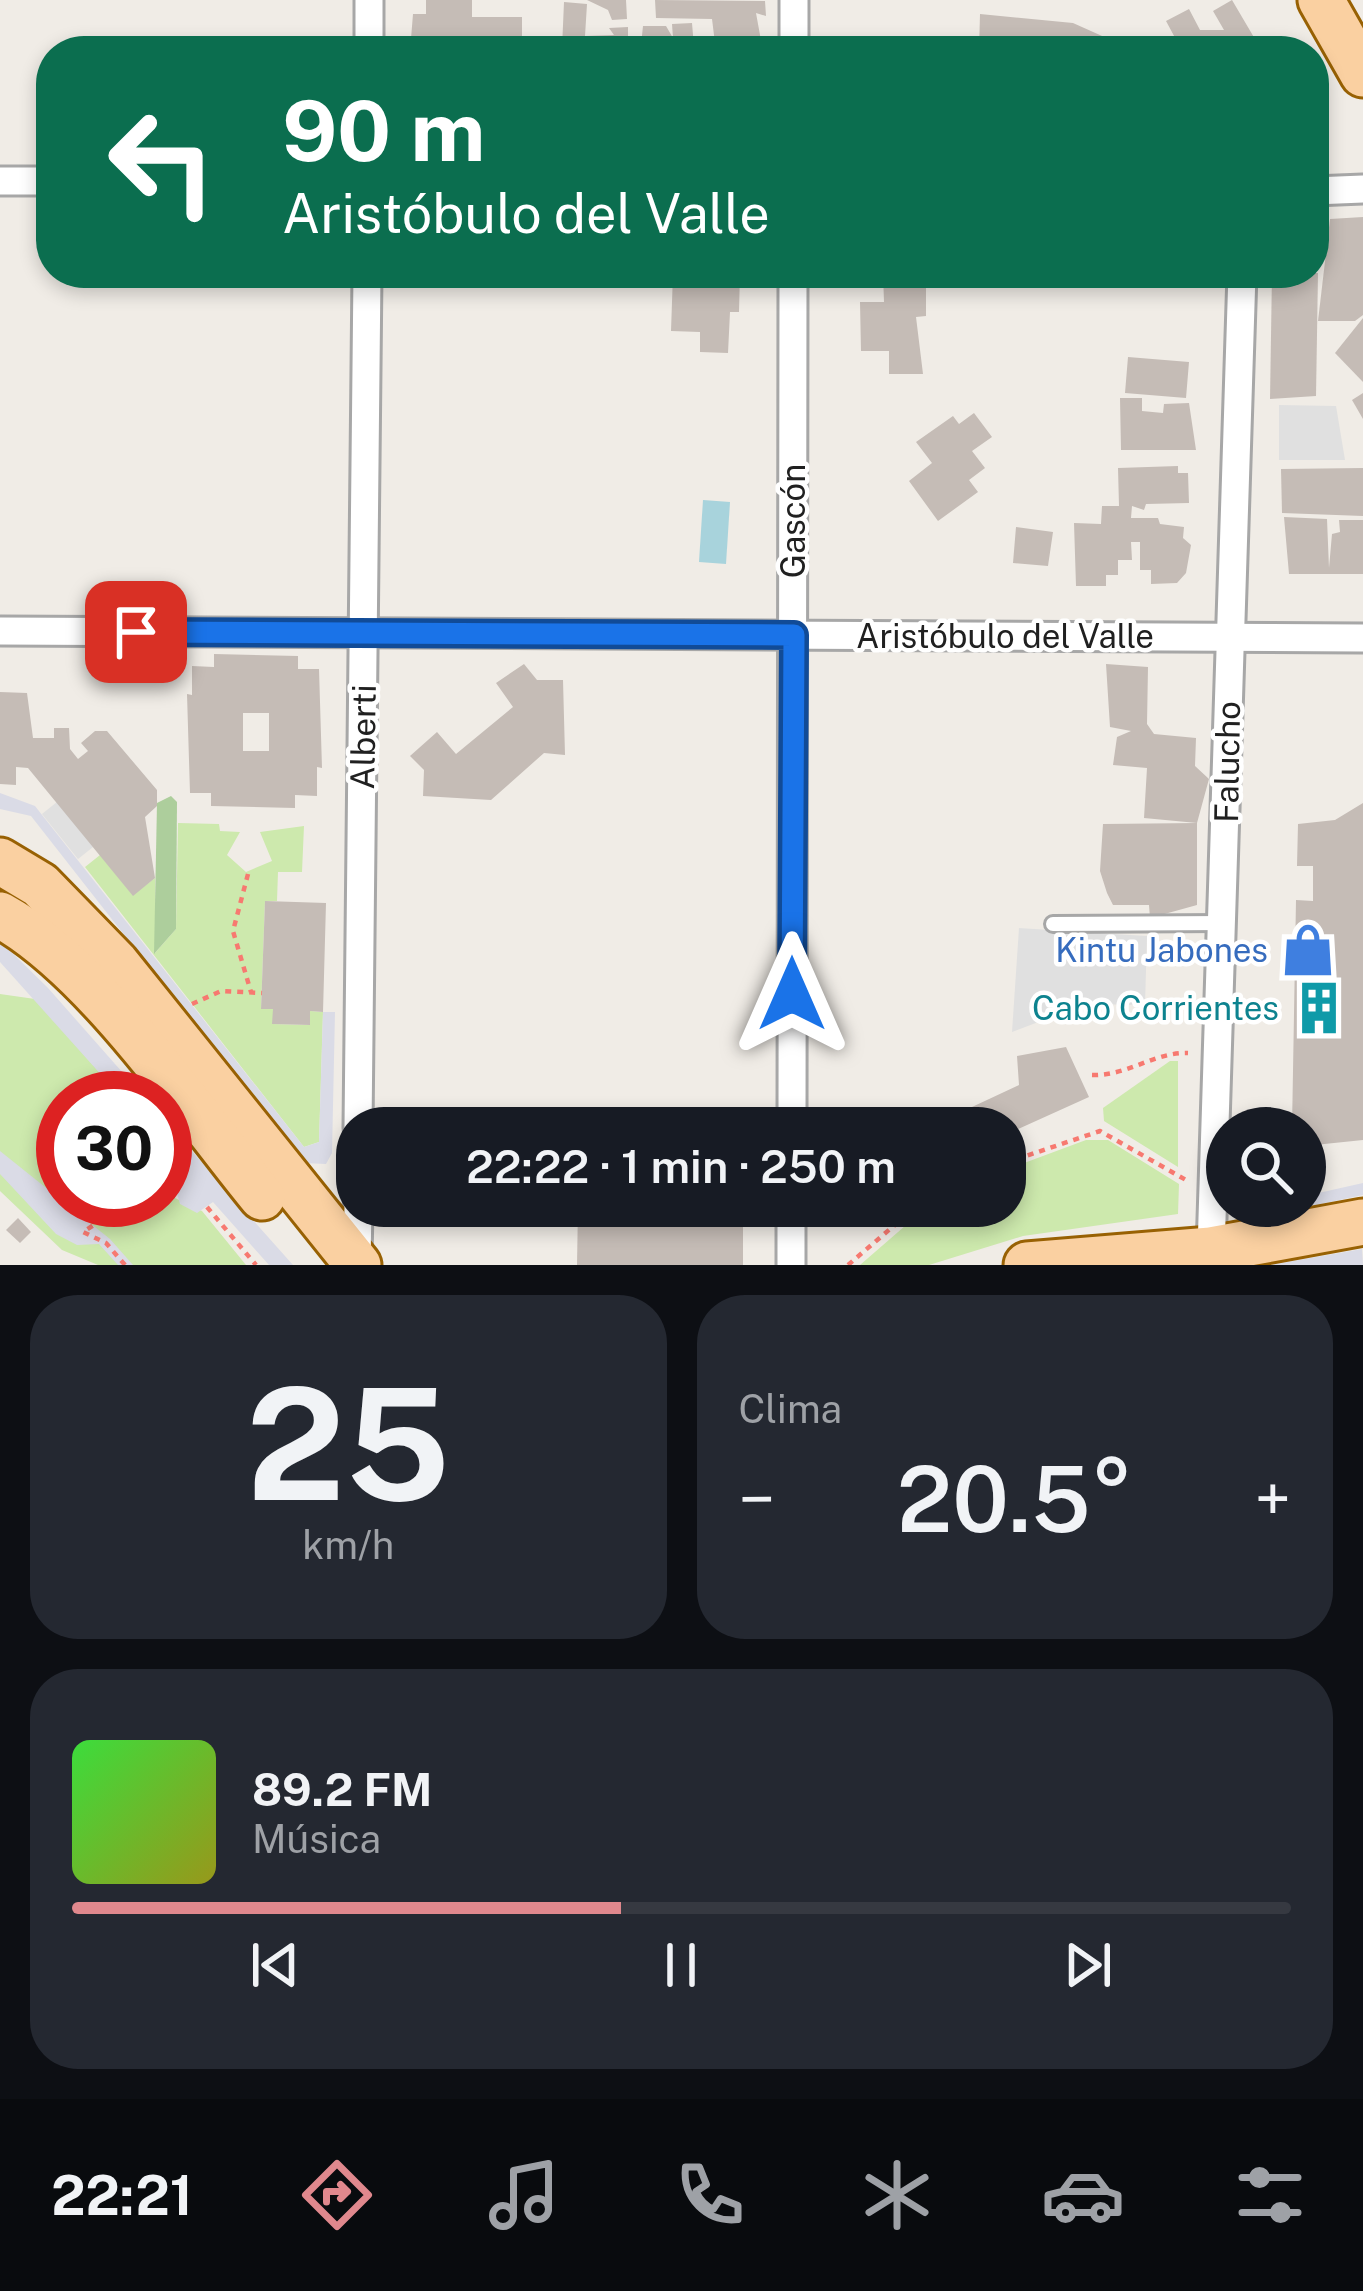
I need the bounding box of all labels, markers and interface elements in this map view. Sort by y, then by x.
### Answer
text: 90 m [282,81,485,180]
icon: left [84,84,240,240]
text: Aristóbulo del Valle [282,182,770,245]
street label: Gascón [774,464,812,578]
pin [85,581,187,683]
icon: arrive [103,599,169,665]
street label: Aristóbulo del Valle [856,617,1154,655]
street label: Alberti [343,684,383,790]
street label: Falucho [1207,701,1247,823]
shop icon: Kintu Jabones [1279,921,1337,979]
position arrow [729,931,855,1057]
place label: Kintu Jabones [1055,931,1268,969]
building icon: Cabo Corrientes [1290,979,1348,1037]
place label: Cabo Corrientes [1032,989,1279,1027]
speed limit sign: 30 [36,1071,192,1227]
map controls [1206,1107,1326,1227]
button: search [1206,1107,1326,1227]
text: 22:22 · 1 min · 250 m [466,1140,896,1193]
text: 25 [246,1352,450,1535]
text: Clima [739,1386,842,1432]
text: 20.5° [897,1446,1133,1552]
text: − [739,1460,775,1538]
text: + [1254,1460,1291,1538]
text: km/h [302,1522,394,1568]
text: 89.2 FM [252,1763,432,1816]
text: Música [252,1816,381,1862]
icon: previous [242,1932,308,1998]
icon: pause [648,1932,714,1998]
icon: next [1055,1932,1121,1998]
icon: directions [295,2153,379,2237]
icon: music [482,2153,566,2237]
icon: phone [668,2153,752,2237]
icon: climate [855,2153,939,2237]
icon: car [1041,2153,1125,2237]
icon: filters [1228,2153,1312,2237]
text: 22:21 [51,2164,193,2227]

